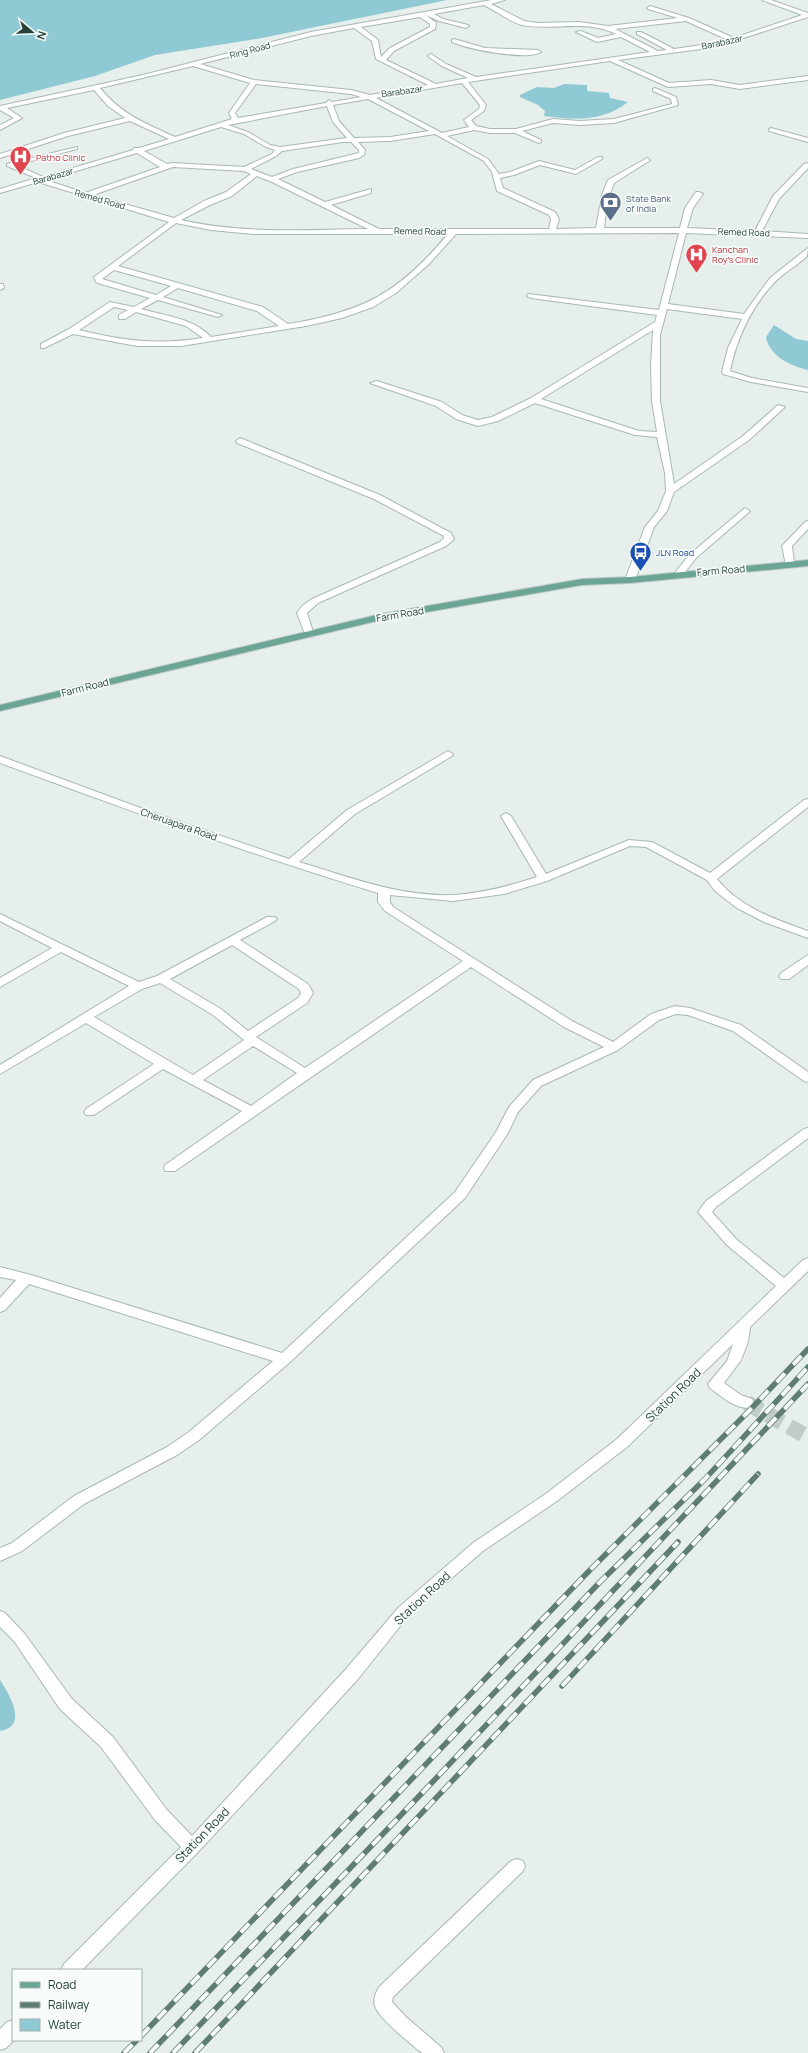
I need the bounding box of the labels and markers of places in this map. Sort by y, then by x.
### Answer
hospital icon: Patho Clinic [7,144,33,177]
place label: Patho Clinic [36,151,85,164]
bank icon: State Bank of India [597,190,623,223]
place label: State Bank of India [626,192,671,215]
hospital icon: Kanchan Roy's Clinic [683,241,709,274]
place label: Kanchan Roy's Clinic [712,243,758,266]
bus stop icon: JLN Road [627,539,653,572]
place label: JLN Road [656,546,694,559]

